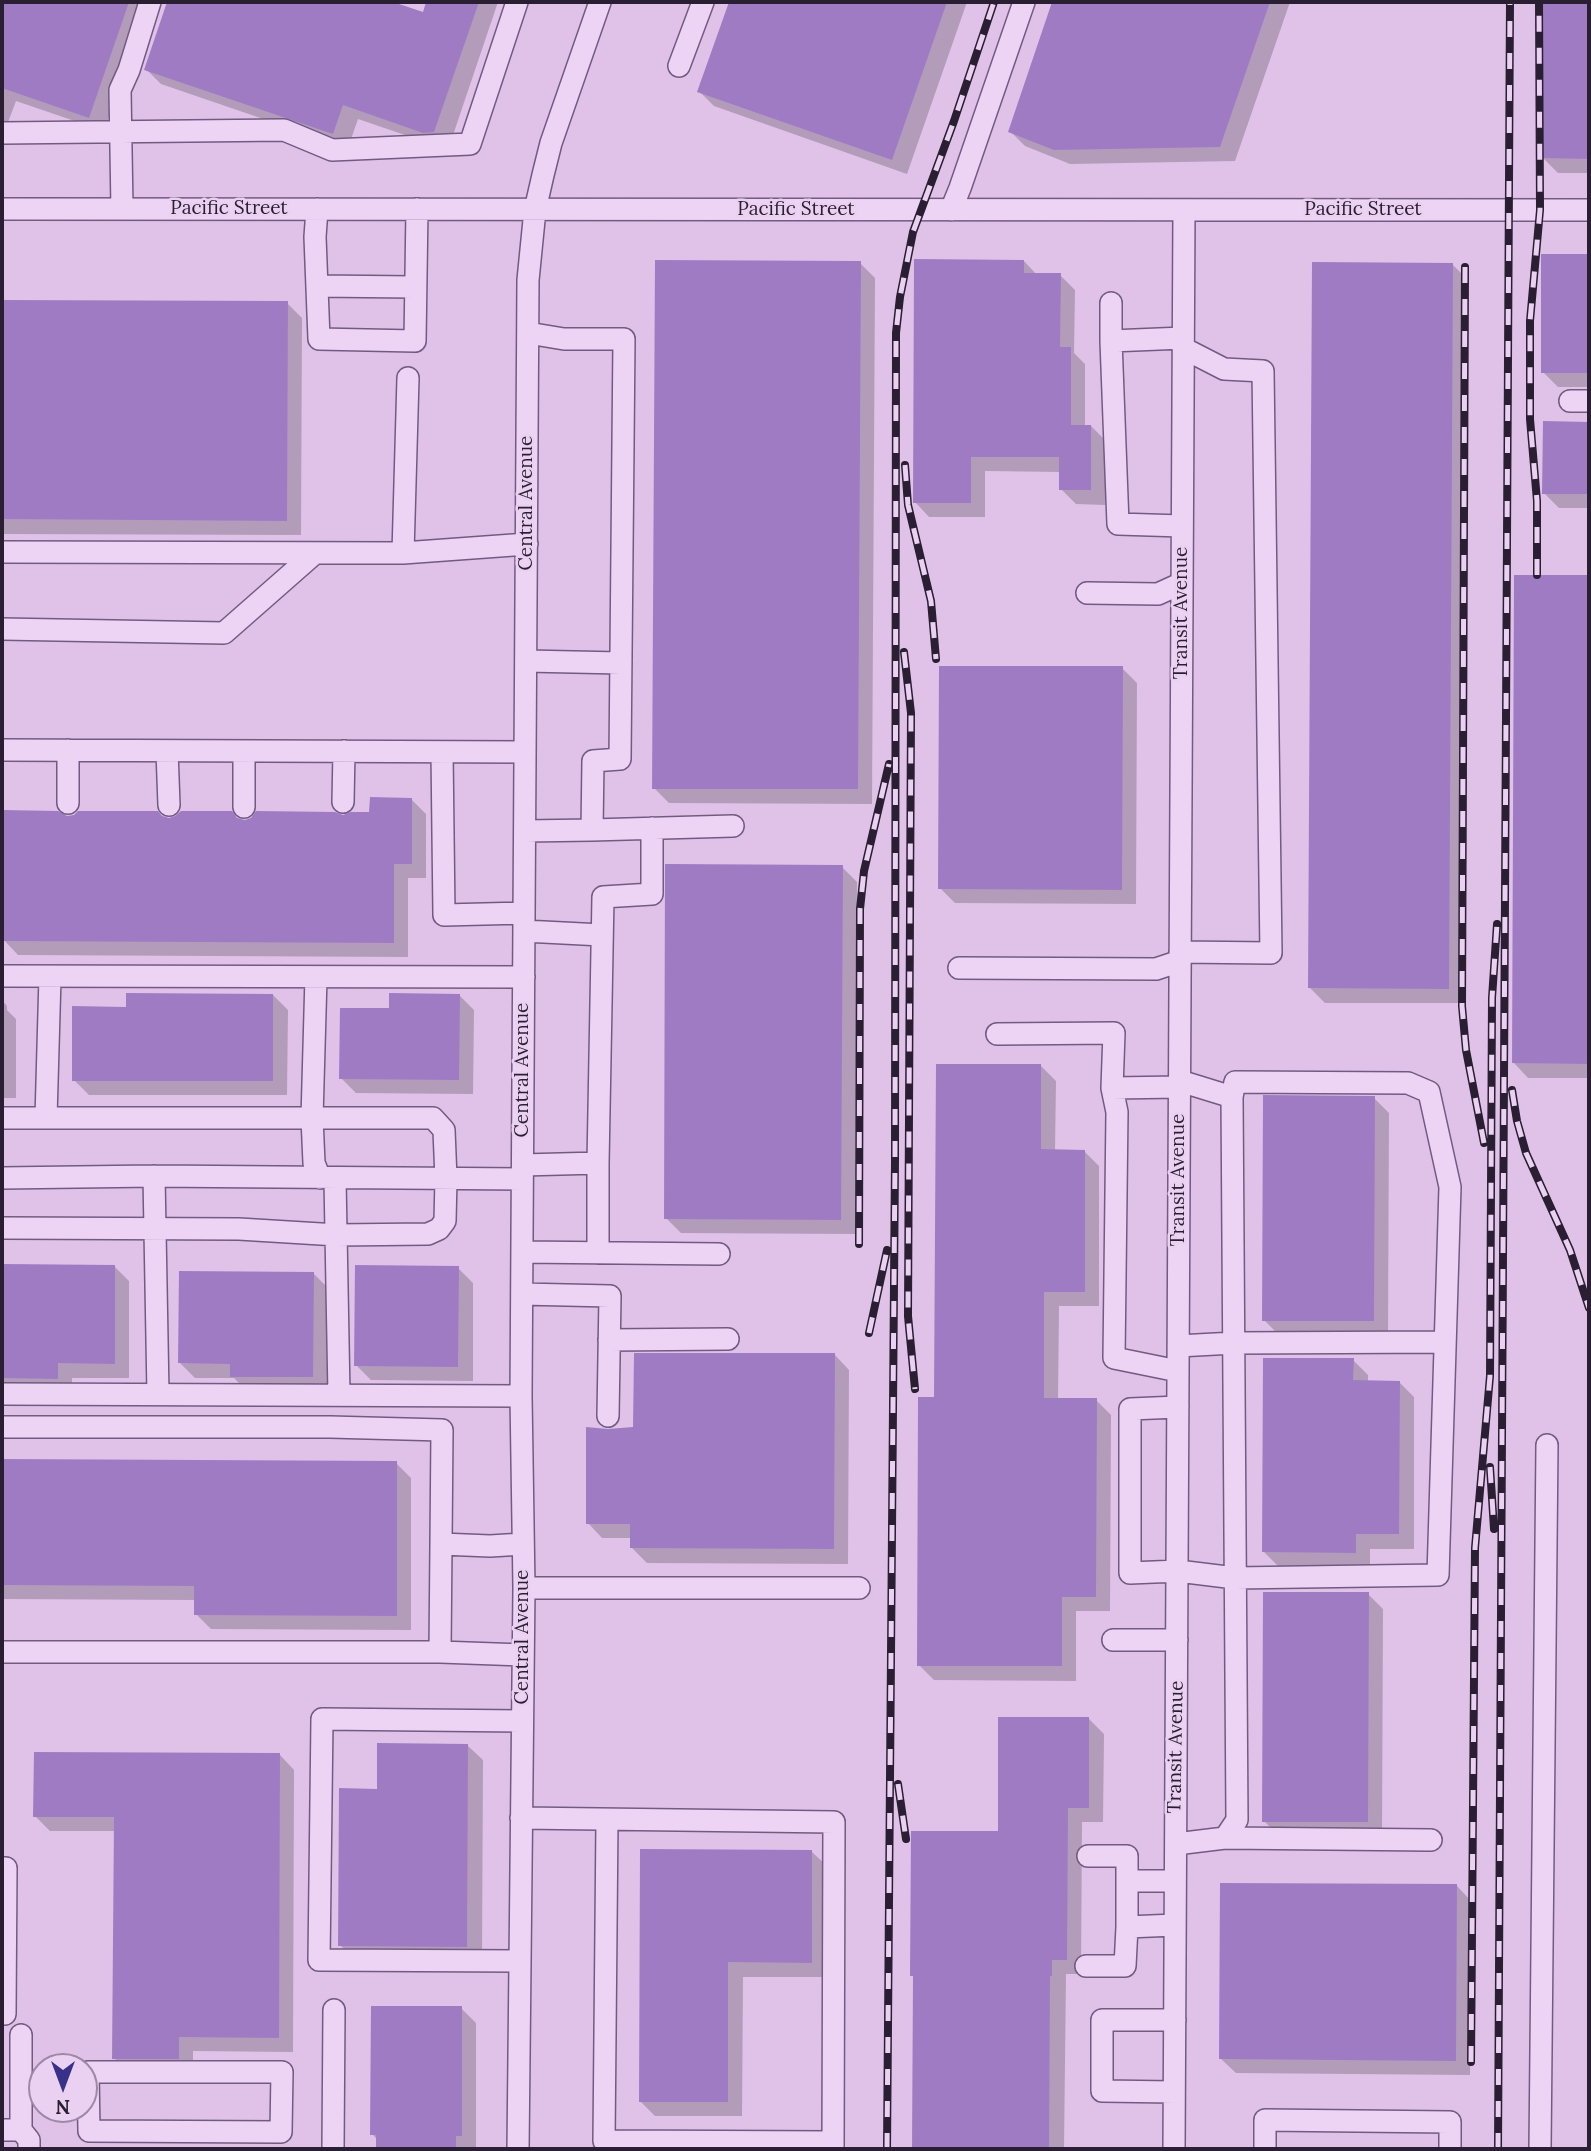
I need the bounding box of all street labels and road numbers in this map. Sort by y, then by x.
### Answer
street label: Pacific Street [170,198,288,220]
street label: Pacific Street [737,199,855,221]
street label: Pacific Street [1304,199,1422,221]
street label: Central Avenue [516,436,538,570]
street label: Transit Avenue [1171,547,1193,679]
street label: Central Avenue [512,1003,534,1137]
street label: Transit Avenue [1168,1114,1190,1246]
street label: Central Avenue [512,1570,534,1704]
street label: Transit Avenue [1163,1681,1189,1813]

